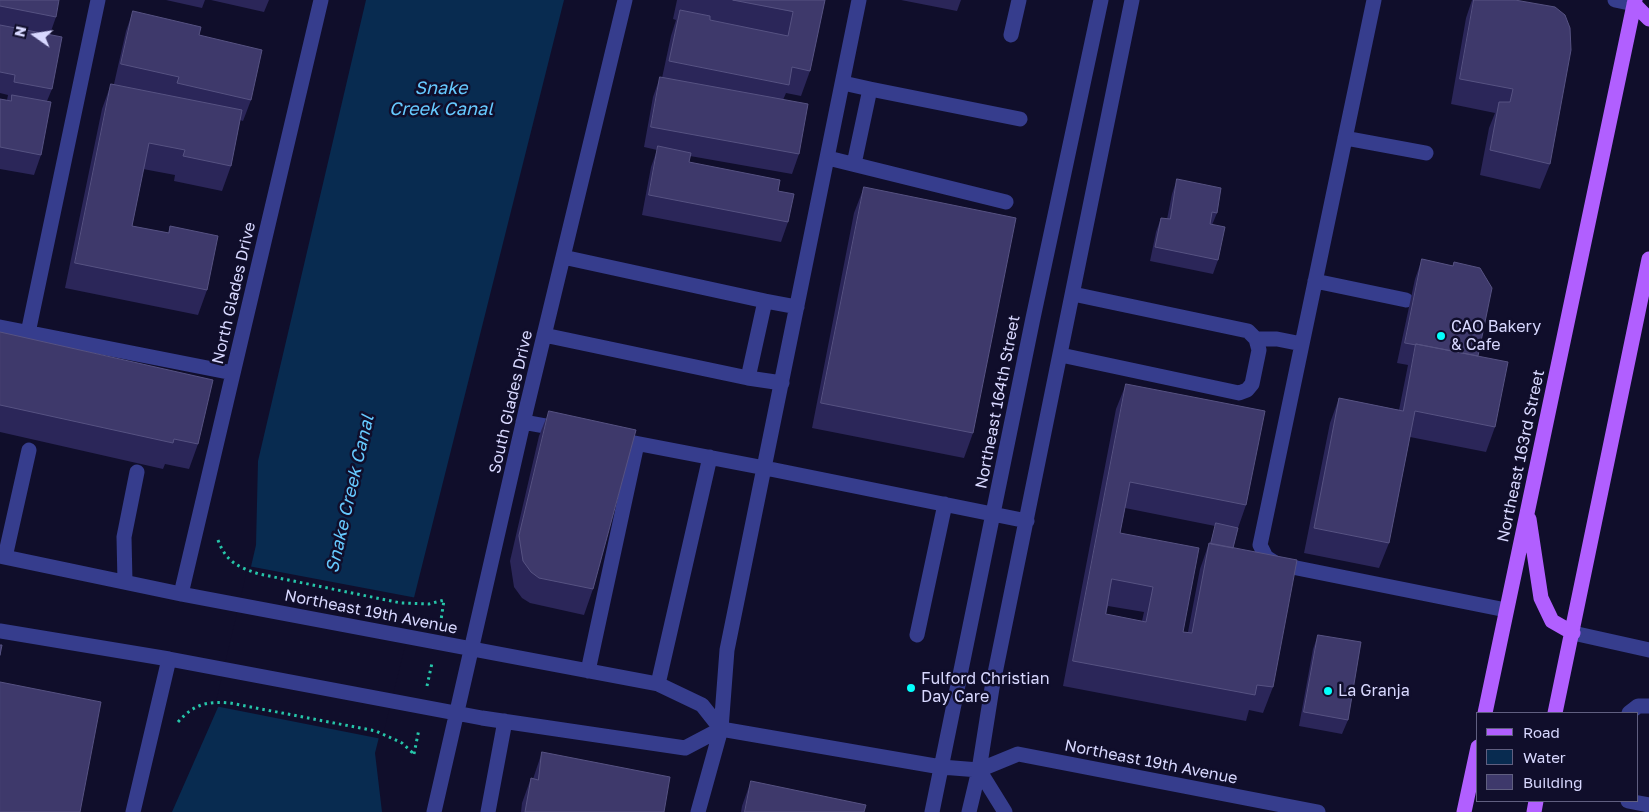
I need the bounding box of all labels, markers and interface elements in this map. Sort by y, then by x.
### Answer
north arrow [10,10,60,60]
text: N [10,24,29,39]
water label: Snake Creek Canal [389,77,493,120]
street label: North Glades Drive [208,220,260,366]
street label: Northeast 164th Street [972,314,1024,490]
place label: CAO Bakery & Cafe [1451,317,1541,355]
street label: South Glades Drive [485,328,537,476]
marker: CAO Bakery & Cafe [1435,330,1447,342]
street label: Northeast 163rd Street [1493,368,1549,544]
water label: Snake Creek Canal [321,413,379,575]
street label: Northeast 19th Avenue [283,586,459,638]
place label: Fulford Christian Day Care [921,669,1049,707]
place label: La Granja [1338,681,1410,701]
marker: Fulford Christian Day Care [905,682,917,694]
marker: La Granja [1322,685,1334,697]
legend [1476,712,1639,802]
text: Road [1523,723,1560,741]
street label: Northeast 19th Avenue [1063,736,1239,788]
text: Water [1523,748,1566,766]
text: Building [1523,773,1583,791]

